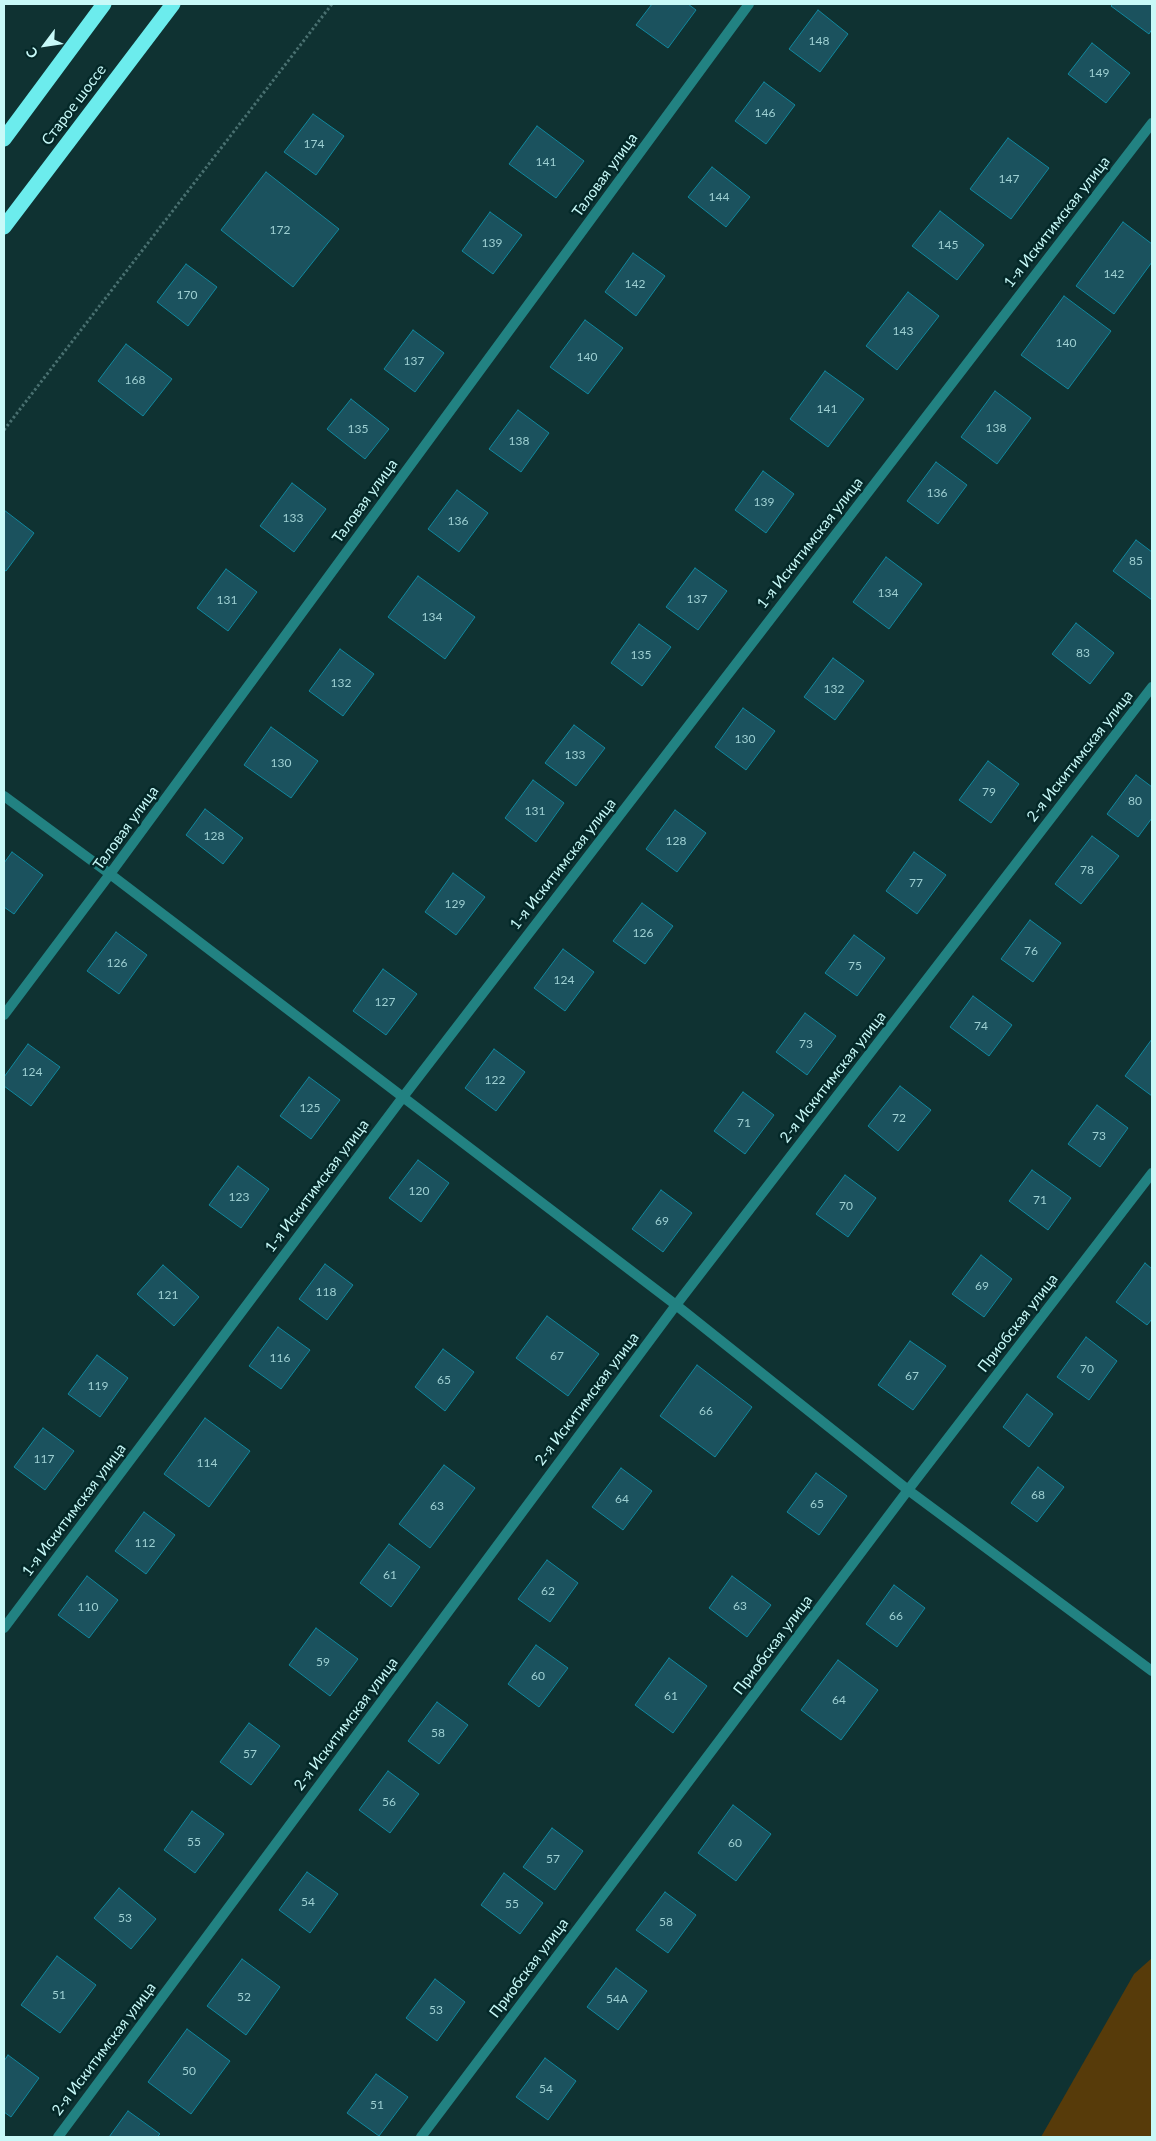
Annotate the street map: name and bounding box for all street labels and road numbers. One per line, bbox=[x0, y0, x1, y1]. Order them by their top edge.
street label: Старое шоссе bbox=[38, 61, 110, 149]
street label: Таловая улица bbox=[569, 130, 641, 220]
street label: 1-я Искитимская улица bbox=[1000, 153, 1114, 291]
street label: Таловая улица bbox=[329, 456, 401, 546]
street label: 1-я Искитимская улица bbox=[753, 474, 867, 612]
street label: 2-я Искитимская улица bbox=[1023, 687, 1137, 825]
street label: Таловая улица bbox=[90, 783, 162, 873]
street label: 1-я Искитимская улица bbox=[506, 795, 620, 933]
street label: 2-я Искитимская улица bbox=[776, 1008, 890, 1146]
street label: 1-я Искитимская улица bbox=[261, 1116, 373, 1256]
street label: Приобская улица bbox=[974, 1270, 1062, 1376]
street label: 2-я Искитимская улица bbox=[531, 1329, 643, 1469]
street label: 1-я Искитимская улица bbox=[18, 1440, 130, 1580]
street label: Приобская улица bbox=[730, 1592, 816, 1698]
street label: 2-я Искитимская улица bbox=[290, 1654, 402, 1794]
street label: Приобская улица bbox=[486, 1915, 572, 2021]
street label: 2-я Искитимская улица bbox=[48, 1979, 160, 2119]

